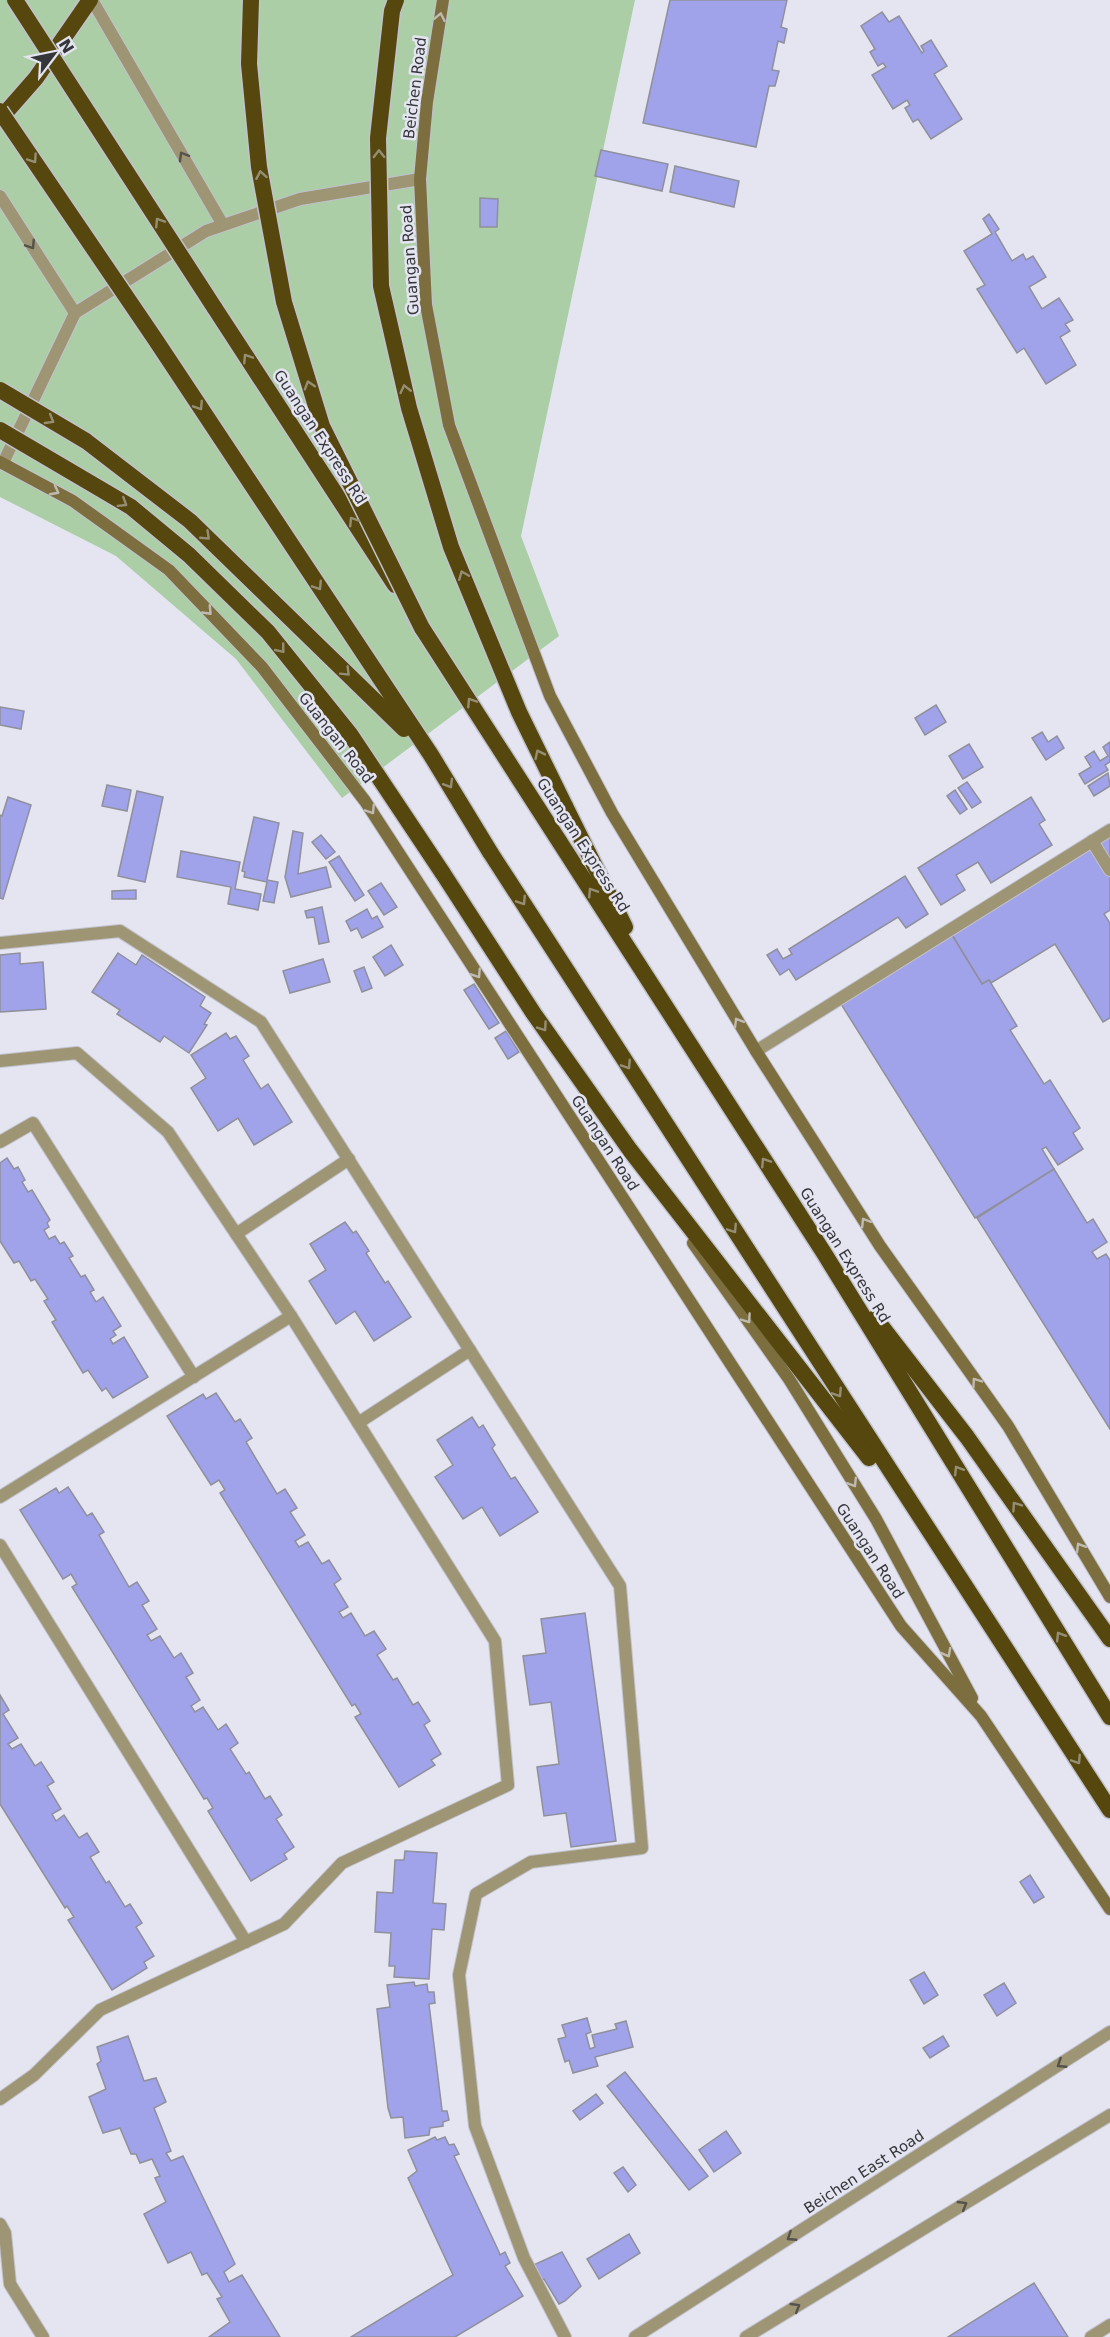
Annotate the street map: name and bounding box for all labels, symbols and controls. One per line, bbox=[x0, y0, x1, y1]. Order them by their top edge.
one-way arrow bbox=[433, 13, 446, 23]
north arrow bbox=[24, 24, 84, 84]
text: N bbox=[55, 36, 78, 57]
street label: Beichen Road bbox=[400, 36, 430, 140]
one-way arrow bbox=[372, 150, 385, 159]
one-way arrow bbox=[179, 152, 190, 162]
one-way arrow bbox=[26, 153, 37, 164]
one-way arrow bbox=[255, 171, 267, 180]
street label: Guangan Road bbox=[397, 204, 423, 316]
one-way arrow bbox=[155, 218, 166, 229]
one-way arrow bbox=[24, 239, 35, 250]
one-way arrow bbox=[243, 353, 254, 364]
street label: Guangan Express Rd bbox=[270, 367, 370, 507]
one-way arrow bbox=[304, 380, 316, 391]
one-way arrow bbox=[399, 384, 412, 394]
one-way arrow bbox=[192, 399, 203, 410]
one-way arrow bbox=[44, 412, 54, 424]
one-way arrow bbox=[49, 484, 59, 495]
one-way arrow bbox=[117, 495, 127, 507]
one-way arrow bbox=[349, 517, 360, 528]
one-way arrow bbox=[199, 529, 210, 540]
one-way arrow bbox=[458, 570, 470, 581]
one-way arrow bbox=[310, 580, 322, 590]
one-way arrow bbox=[200, 603, 211, 614]
one-way arrow bbox=[274, 642, 285, 653]
one-way arrow bbox=[339, 664, 350, 675]
street label: Guangan Road bbox=[295, 689, 377, 787]
one-way arrow bbox=[467, 698, 478, 709]
one-way arrow bbox=[535, 749, 547, 760]
street label: Guangan Express Rd bbox=[533, 775, 633, 915]
one-way arrow bbox=[441, 778, 453, 788]
one-way arrow bbox=[364, 803, 375, 814]
one-way arrow bbox=[588, 888, 599, 899]
one-way arrow bbox=[514, 895, 526, 905]
one-way arrow bbox=[470, 967, 481, 978]
one-way arrow bbox=[734, 1018, 746, 1028]
one-way arrow bbox=[536, 1020, 547, 1031]
one-way arrow bbox=[620, 1058, 631, 1069]
street label: Guangan Road bbox=[567, 1092, 643, 1194]
one-way arrow bbox=[761, 1158, 773, 1168]
street label: Guangan Express Rd bbox=[796, 1184, 894, 1326]
one-way arrow bbox=[860, 1218, 872, 1228]
one-way arrow bbox=[725, 1222, 736, 1233]
one-way arrow bbox=[740, 1313, 751, 1324]
one-way arrow bbox=[973, 1377, 984, 1388]
one-way arrow bbox=[831, 1386, 842, 1397]
one-way arrow bbox=[953, 1466, 965, 1476]
one-way arrow bbox=[846, 1476, 857, 1487]
street label: Guangan Road bbox=[832, 1500, 908, 1602]
one-way arrow bbox=[1012, 1501, 1023, 1512]
one-way arrow bbox=[1076, 1543, 1087, 1553]
one-way arrow bbox=[1055, 1632, 1067, 1642]
one-way arrow bbox=[940, 1647, 952, 1658]
one-way arrow bbox=[1070, 1753, 1081, 1764]
one-way arrow bbox=[1057, 2057, 1068, 2068]
street label: Beichen East Road bbox=[801, 2126, 927, 2218]
one-way arrow bbox=[957, 2201, 967, 2213]
one-way arrow bbox=[786, 2230, 797, 2241]
one-way arrow bbox=[790, 2302, 800, 2314]

